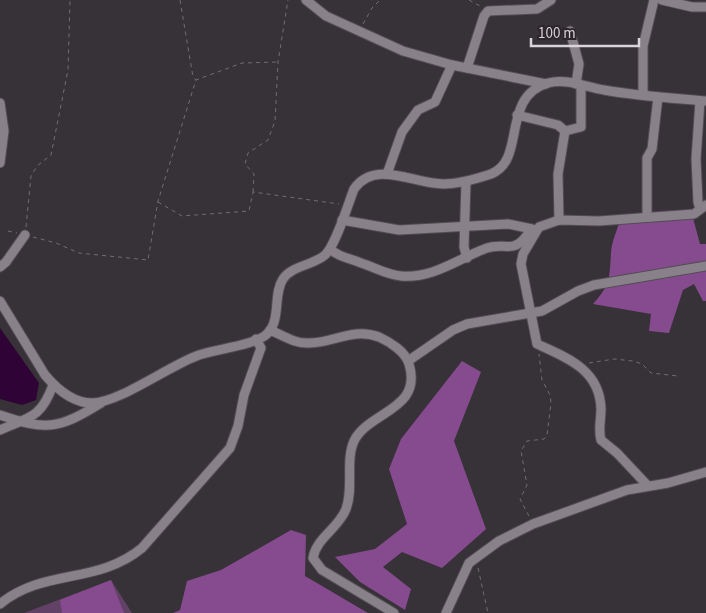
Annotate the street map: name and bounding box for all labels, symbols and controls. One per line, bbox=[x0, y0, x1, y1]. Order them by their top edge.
scale bar bbox=[531, 15, 638, 47]
text: 100 m bbox=[538, 23, 576, 44]

